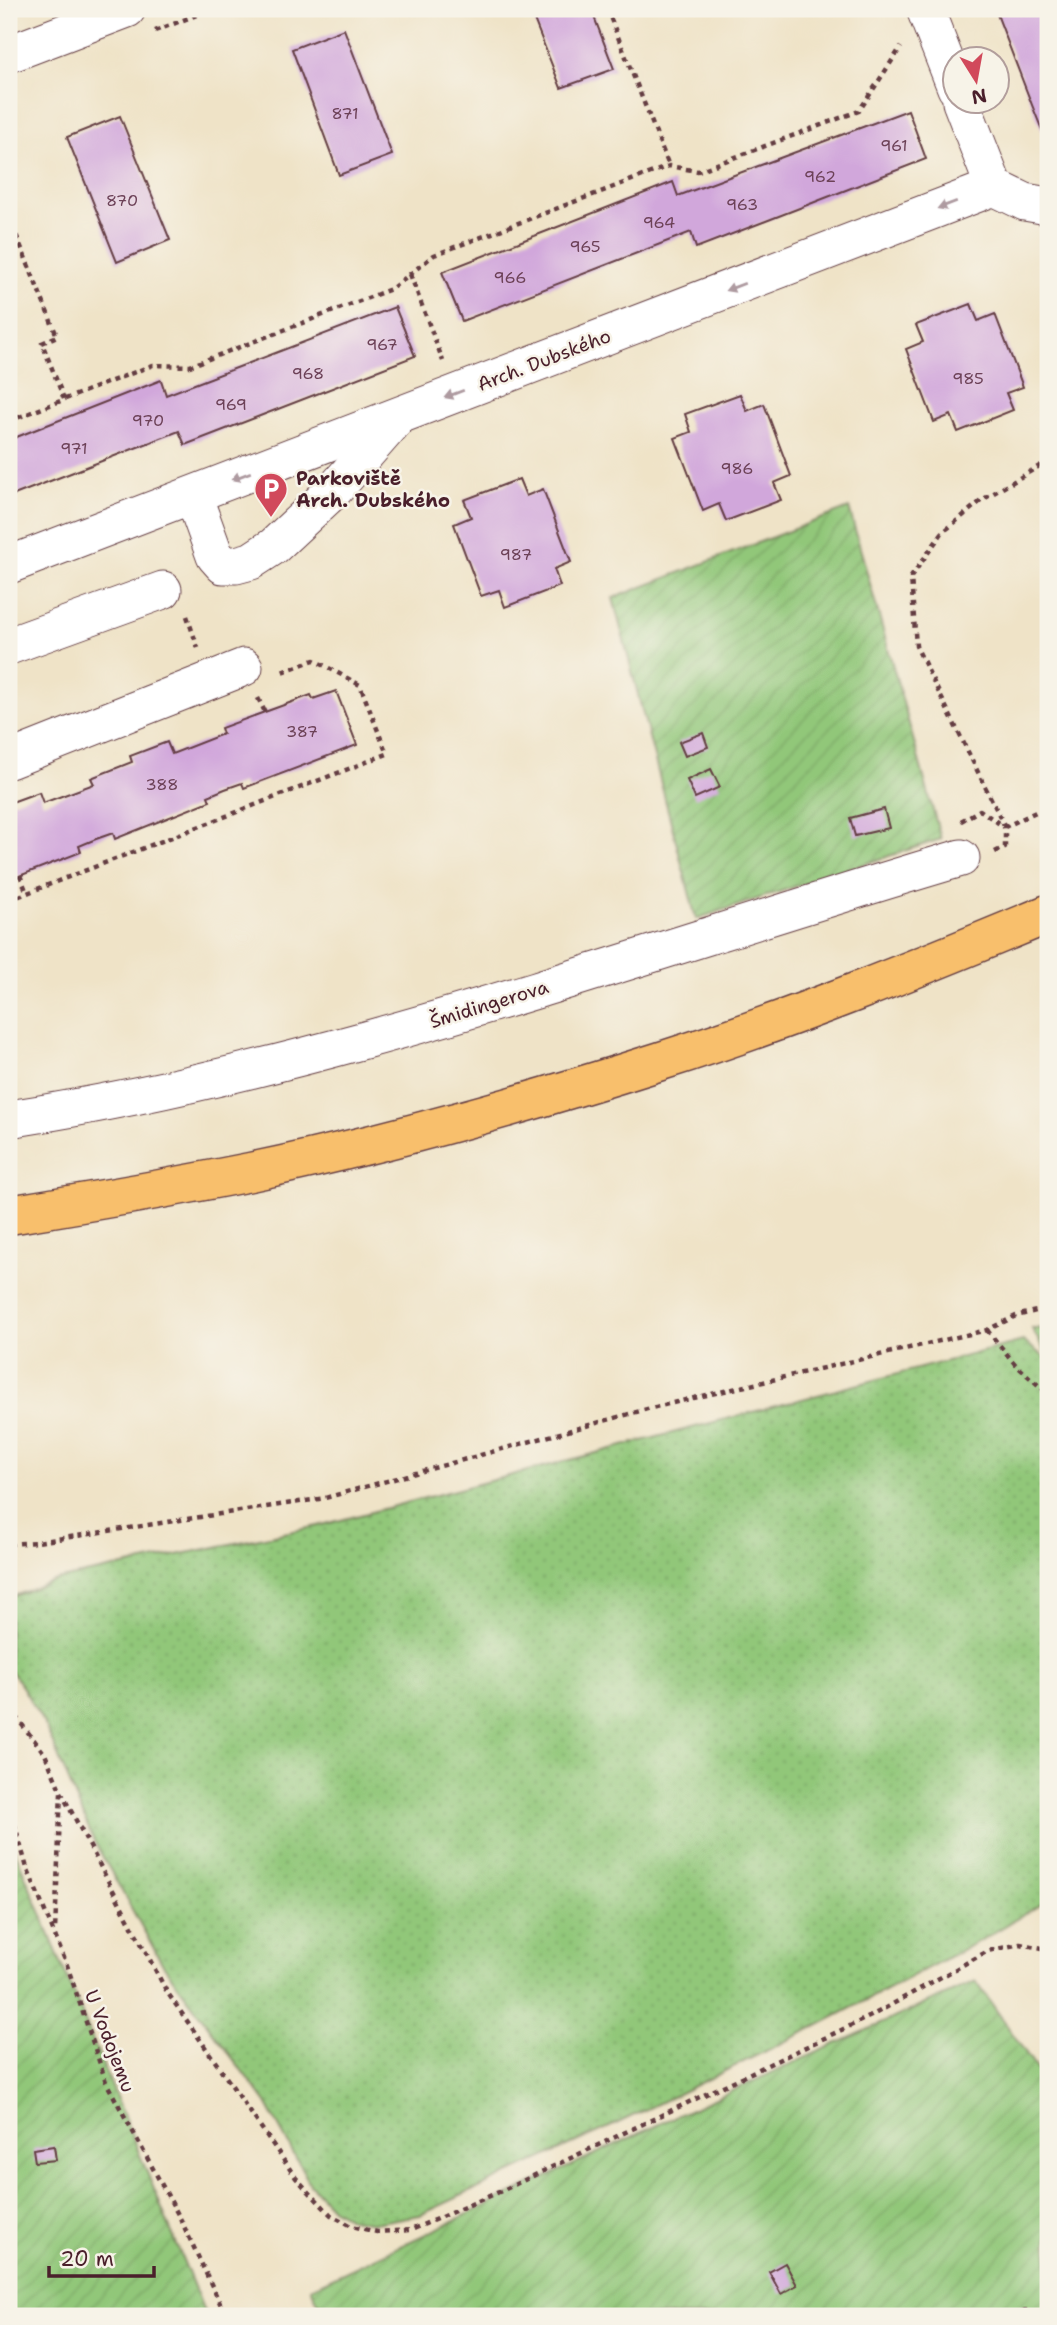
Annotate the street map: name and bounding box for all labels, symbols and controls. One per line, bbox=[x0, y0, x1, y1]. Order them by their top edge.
north arrow bbox=[942, 46, 1012, 116]
text: N bbox=[969, 82, 989, 110]
house number: 871 bbox=[331, 103, 359, 124]
house number: 961 bbox=[880, 135, 908, 156]
house number: 962 bbox=[804, 166, 836, 187]
house number: 870 bbox=[106, 190, 138, 211]
house number: 963 bbox=[726, 194, 758, 215]
one-way arrow bbox=[937, 200, 958, 211]
house number: 964 bbox=[643, 212, 675, 233]
house number: 965 bbox=[569, 236, 601, 257]
house number: 966 bbox=[494, 267, 526, 288]
one-way arrow bbox=[724, 281, 745, 292]
street label: Arch. Dubského bbox=[474, 323, 614, 397]
house number: 967 bbox=[366, 334, 398, 355]
house number: 968 bbox=[292, 363, 324, 384]
house number: 985 bbox=[952, 368, 984, 389]
one-way arrow bbox=[443, 389, 464, 400]
house number: 969 bbox=[215, 394, 247, 415]
house number: 970 bbox=[132, 410, 164, 431]
house number: 971 bbox=[60, 438, 88, 459]
house number: 986 bbox=[721, 458, 753, 479]
place label: Parkoviště Arch. Dubského bbox=[296, 466, 450, 513]
parking icon: Parkoviště Arch. Dubského bbox=[252, 470, 290, 519]
one-way arrow bbox=[231, 471, 252, 482]
house number: 987 bbox=[500, 544, 532, 565]
house number: 387 bbox=[286, 721, 318, 742]
house number: 388 bbox=[146, 774, 178, 795]
street label: Šmidingerova bbox=[426, 973, 552, 1034]
street label: U Vodojemu bbox=[79, 1986, 141, 2096]
scale bar bbox=[49, 2234, 154, 2278]
text: 20 m bbox=[60, 2245, 114, 2273]

